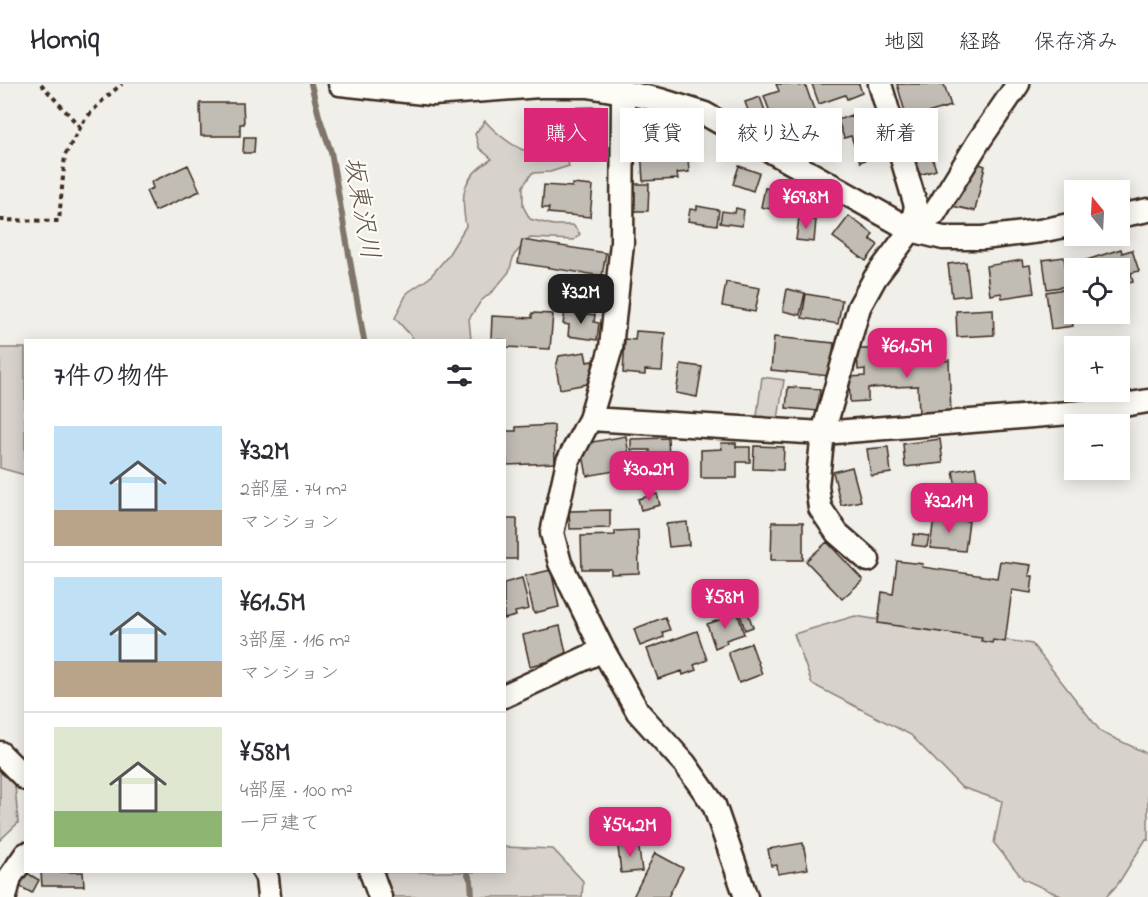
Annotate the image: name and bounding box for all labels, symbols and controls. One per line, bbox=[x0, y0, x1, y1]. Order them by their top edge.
text: Homiq bbox=[30, 21, 99, 62]
text: 地図 bbox=[884, 28, 926, 58]
text: 経路 bbox=[959, 28, 1001, 58]
text: 保存済み bbox=[1034, 28, 1118, 58]
chip: 購入 bbox=[524, 108, 608, 162]
chip: 賃貸 bbox=[620, 108, 704, 162]
chip: 絞り込み bbox=[716, 108, 842, 162]
chip: 新着 bbox=[854, 108, 938, 162]
water label: 坂東沢川 bbox=[332, 153, 388, 263]
pin: ¥69.8M bbox=[757, 179, 855, 230]
north arrow bbox=[1064, 180, 1130, 246]
map controls bbox=[1064, 180, 1130, 480]
text: ¥69.8M bbox=[783, 184, 829, 213]
button: locate bbox=[1064, 258, 1130, 324]
pin: ¥32M bbox=[545, 274, 617, 325]
text: ¥32M bbox=[562, 279, 600, 308]
pin: ¥61.5M bbox=[858, 328, 956, 379]
text: ¥61.5M bbox=[882, 333, 932, 362]
button: + bbox=[1064, 336, 1130, 402]
text: 7件の物件 bbox=[54, 359, 169, 397]
icon: filters bbox=[443, 359, 476, 392]
button: − bbox=[1064, 414, 1130, 480]
text: ¥32M bbox=[240, 434, 290, 472]
icon: home bbox=[102, 450, 174, 522]
pin: ¥30.2M bbox=[600, 451, 698, 502]
text: ¥30.2M bbox=[624, 456, 674, 485]
text: 2部屋 · 74 m² bbox=[240, 476, 347, 505]
pin: ¥32.1M bbox=[900, 483, 998, 534]
text: ¥32.1M bbox=[925, 488, 973, 517]
text: マンション bbox=[240, 509, 339, 538]
pin: ¥58M bbox=[689, 579, 761, 630]
text: ¥58M bbox=[706, 584, 744, 613]
text: ¥61.5M bbox=[240, 585, 306, 623]
icon: home bbox=[102, 601, 174, 673]
text: 3部屋 · 116 m² bbox=[240, 627, 351, 656]
text: マンション bbox=[240, 660, 339, 689]
text: ¥58M bbox=[240, 735, 291, 773]
icon: home bbox=[102, 751, 174, 823]
text: 4部屋 · 100 m² bbox=[240, 777, 353, 806]
pin: ¥54.2M bbox=[581, 807, 679, 858]
text: 一戸建て bbox=[240, 810, 320, 839]
text: ¥54.2M bbox=[603, 812, 657, 841]

